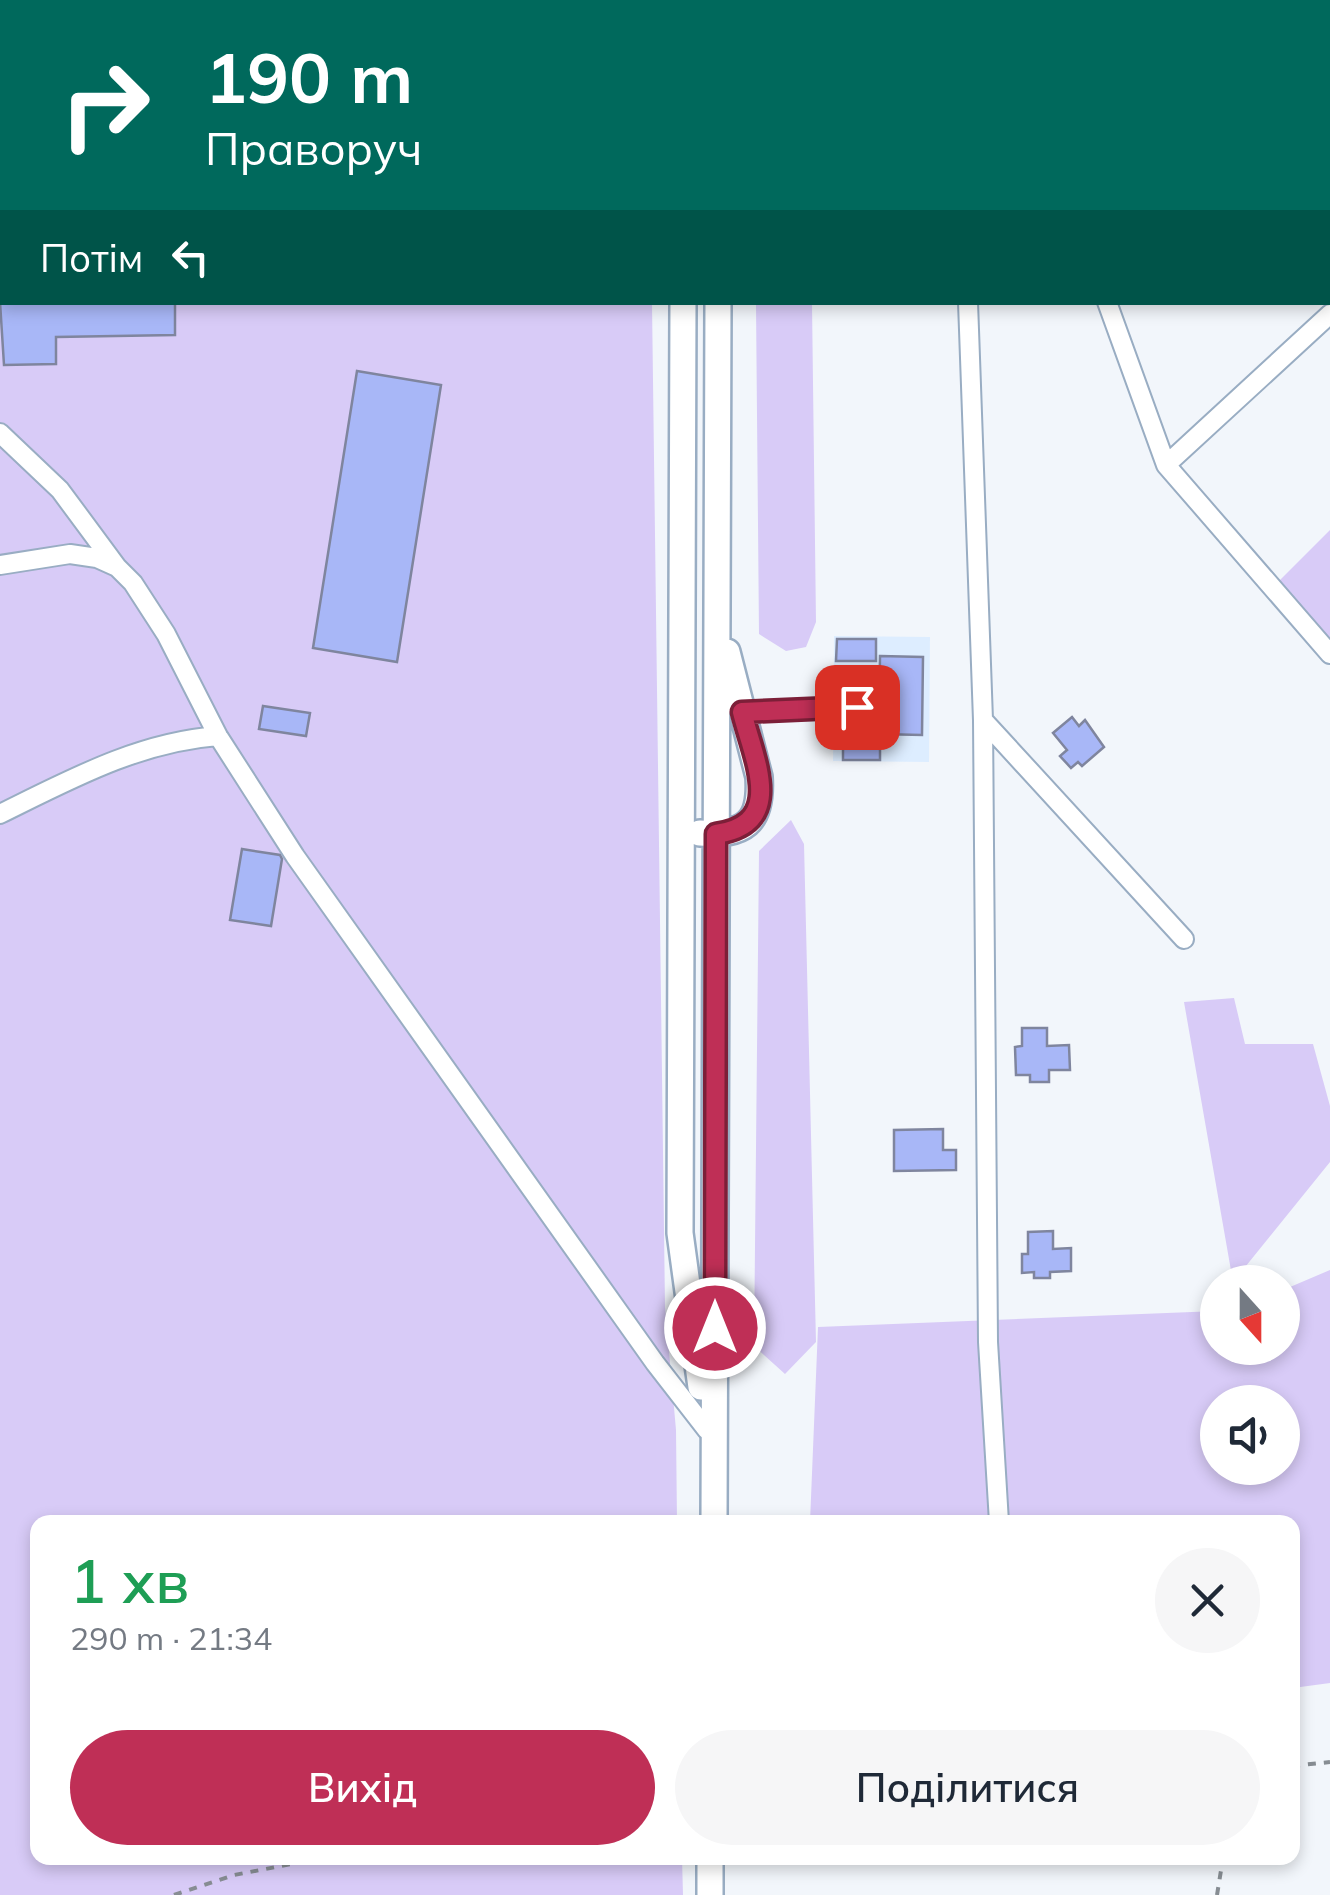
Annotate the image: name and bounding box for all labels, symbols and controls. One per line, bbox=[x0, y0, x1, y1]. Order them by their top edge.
text: 190 m bbox=[205, 33, 413, 121]
icon: right bbox=[40, 40, 170, 170]
text: Праворуч bbox=[205, 120, 422, 176]
icon: left bbox=[163, 230, 218, 285]
text: Потім bbox=[40, 234, 143, 282]
pin bbox=[815, 665, 900, 750]
icon: arrive bbox=[830, 680, 885, 735]
north arrow bbox=[1200, 1265, 1300, 1365]
map controls bbox=[1200, 1265, 1300, 1485]
position arrow bbox=[663, 1276, 767, 1380]
button: sound bbox=[1200, 1385, 1300, 1485]
text: 1 хв bbox=[70, 1543, 189, 1618]
button: close bbox=[1155, 1548, 1260, 1653]
text: 290 m · 21:34 bbox=[70, 1618, 272, 1658]
button: Вихід bbox=[70, 1730, 655, 1845]
button: Поділитися bbox=[675, 1730, 1260, 1845]

